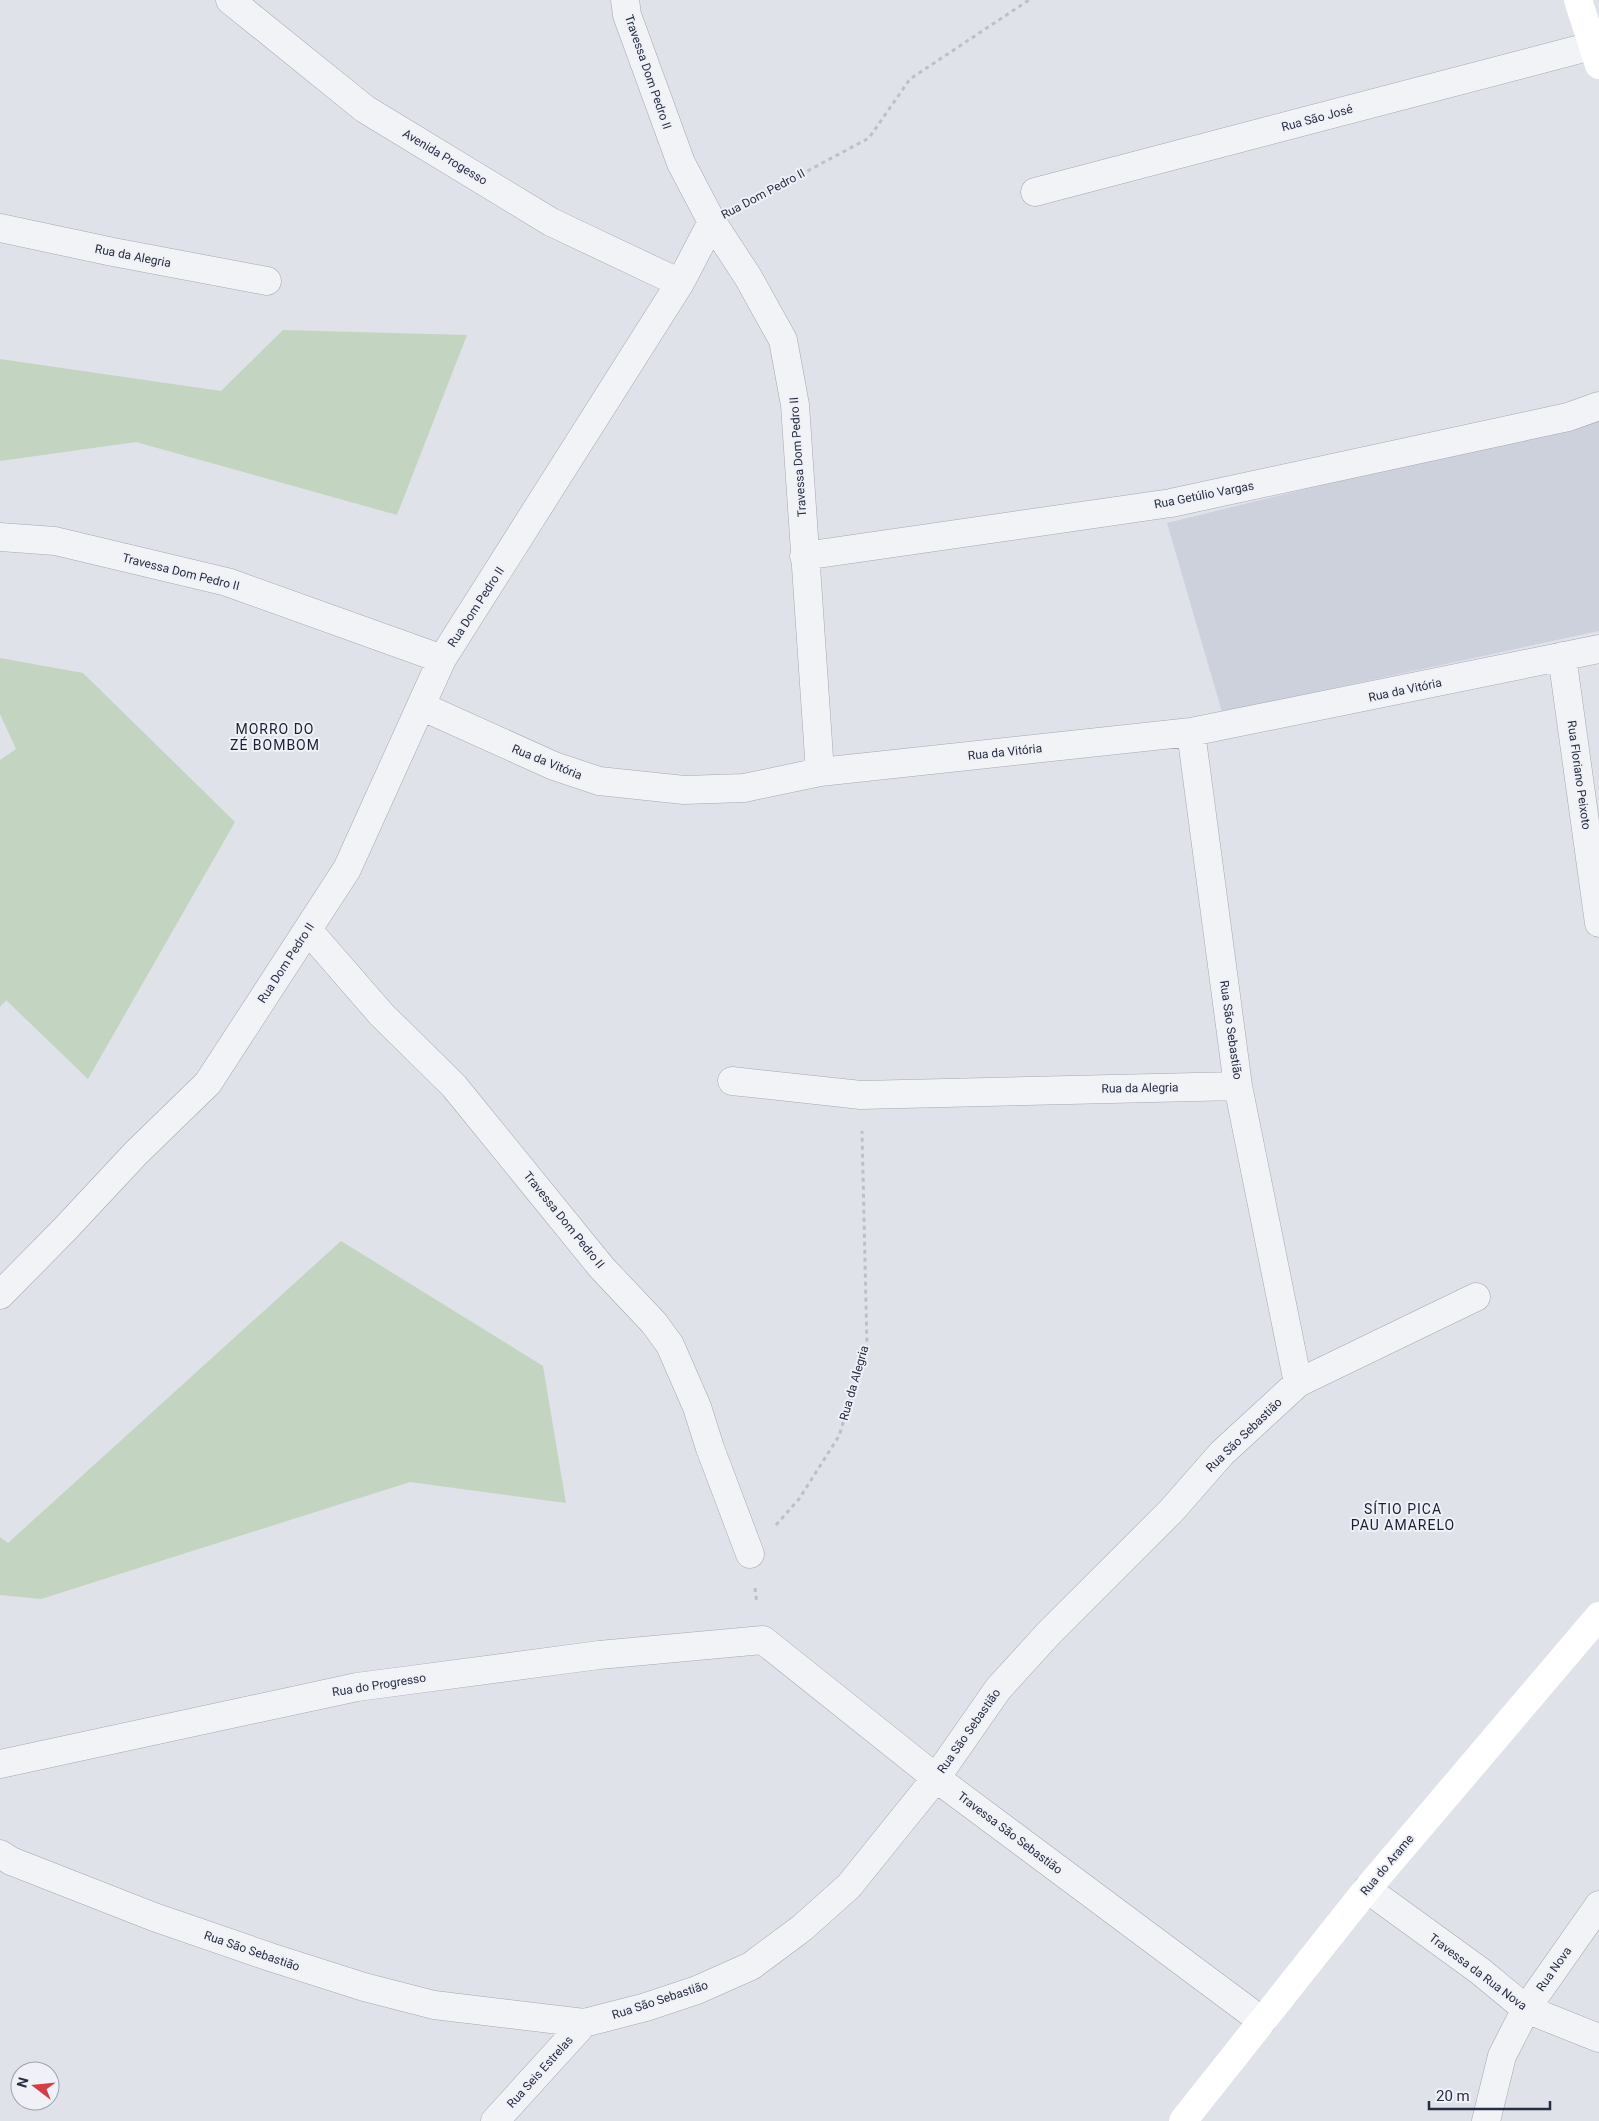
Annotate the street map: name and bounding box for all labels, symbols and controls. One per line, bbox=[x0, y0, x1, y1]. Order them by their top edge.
street label: Travessa Dom Pedro II bbox=[622, 13, 674, 131]
street label: Rua São José bbox=[1280, 102, 1354, 134]
street label: Avenida Progesso bbox=[400, 126, 490, 188]
street label: Rua Dom Pedro II bbox=[719, 166, 807, 222]
street label: Rua da Alegria bbox=[94, 242, 172, 270]
street label: Travessa Dom Pedro II bbox=[787, 397, 809, 517]
street label: Rua Getúlio Vargas bbox=[1153, 478, 1255, 512]
street label: Travessa Dom Pedro II bbox=[121, 551, 241, 593]
street label: Rua Dom Pedro II bbox=[445, 564, 507, 650]
street label: Rua da Vitória bbox=[1367, 675, 1443, 705]
street label: Rua Floriano Peixoto bbox=[1564, 720, 1594, 831]
district label: MORRO DO ZÉ BOMBOM bbox=[230, 721, 320, 753]
street label: Rua da Vitória bbox=[967, 741, 1043, 763]
street label: Rua da Vitória bbox=[510, 742, 584, 782]
street label: Rua Dom Pedro II bbox=[255, 920, 317, 1006]
street label: Rua São Sebastião bbox=[1217, 979, 1245, 1081]
street label: Rua da Alegria bbox=[1101, 1080, 1179, 1096]
street label: Travessa Dom Pedro II bbox=[521, 1169, 607, 1271]
street label: Rua da Alegria bbox=[837, 1344, 871, 1422]
street label: Rua São Sebastião bbox=[1203, 1395, 1285, 1475]
district label: SÍTIO PICA PAU AMARELO bbox=[1351, 1500, 1455, 1533]
street label: Rua do Progresso bbox=[331, 1671, 427, 1699]
street label: Rua São Sebastião bbox=[935, 1686, 1004, 1776]
street label: Travessa São Sebastião bbox=[955, 1789, 1065, 1877]
street label: Rua do Arame bbox=[1357, 1832, 1417, 1898]
street label: Rua São Sebastião bbox=[202, 1928, 302, 1974]
street label: Travessa da Rua Nova bbox=[1427, 1931, 1529, 2013]
street label: Rua Nova bbox=[1534, 1944, 1574, 1994]
street label: Rua São Sebastião bbox=[610, 1978, 710, 2022]
street label: Rua Seis Estrelas bbox=[504, 2033, 576, 2111]
north arrow bbox=[10, 2061, 60, 2111]
text: N bbox=[13, 2075, 32, 2089]
scale bar bbox=[1429, 2078, 1550, 2110]
text: 20 m bbox=[1436, 2087, 1470, 2105]

